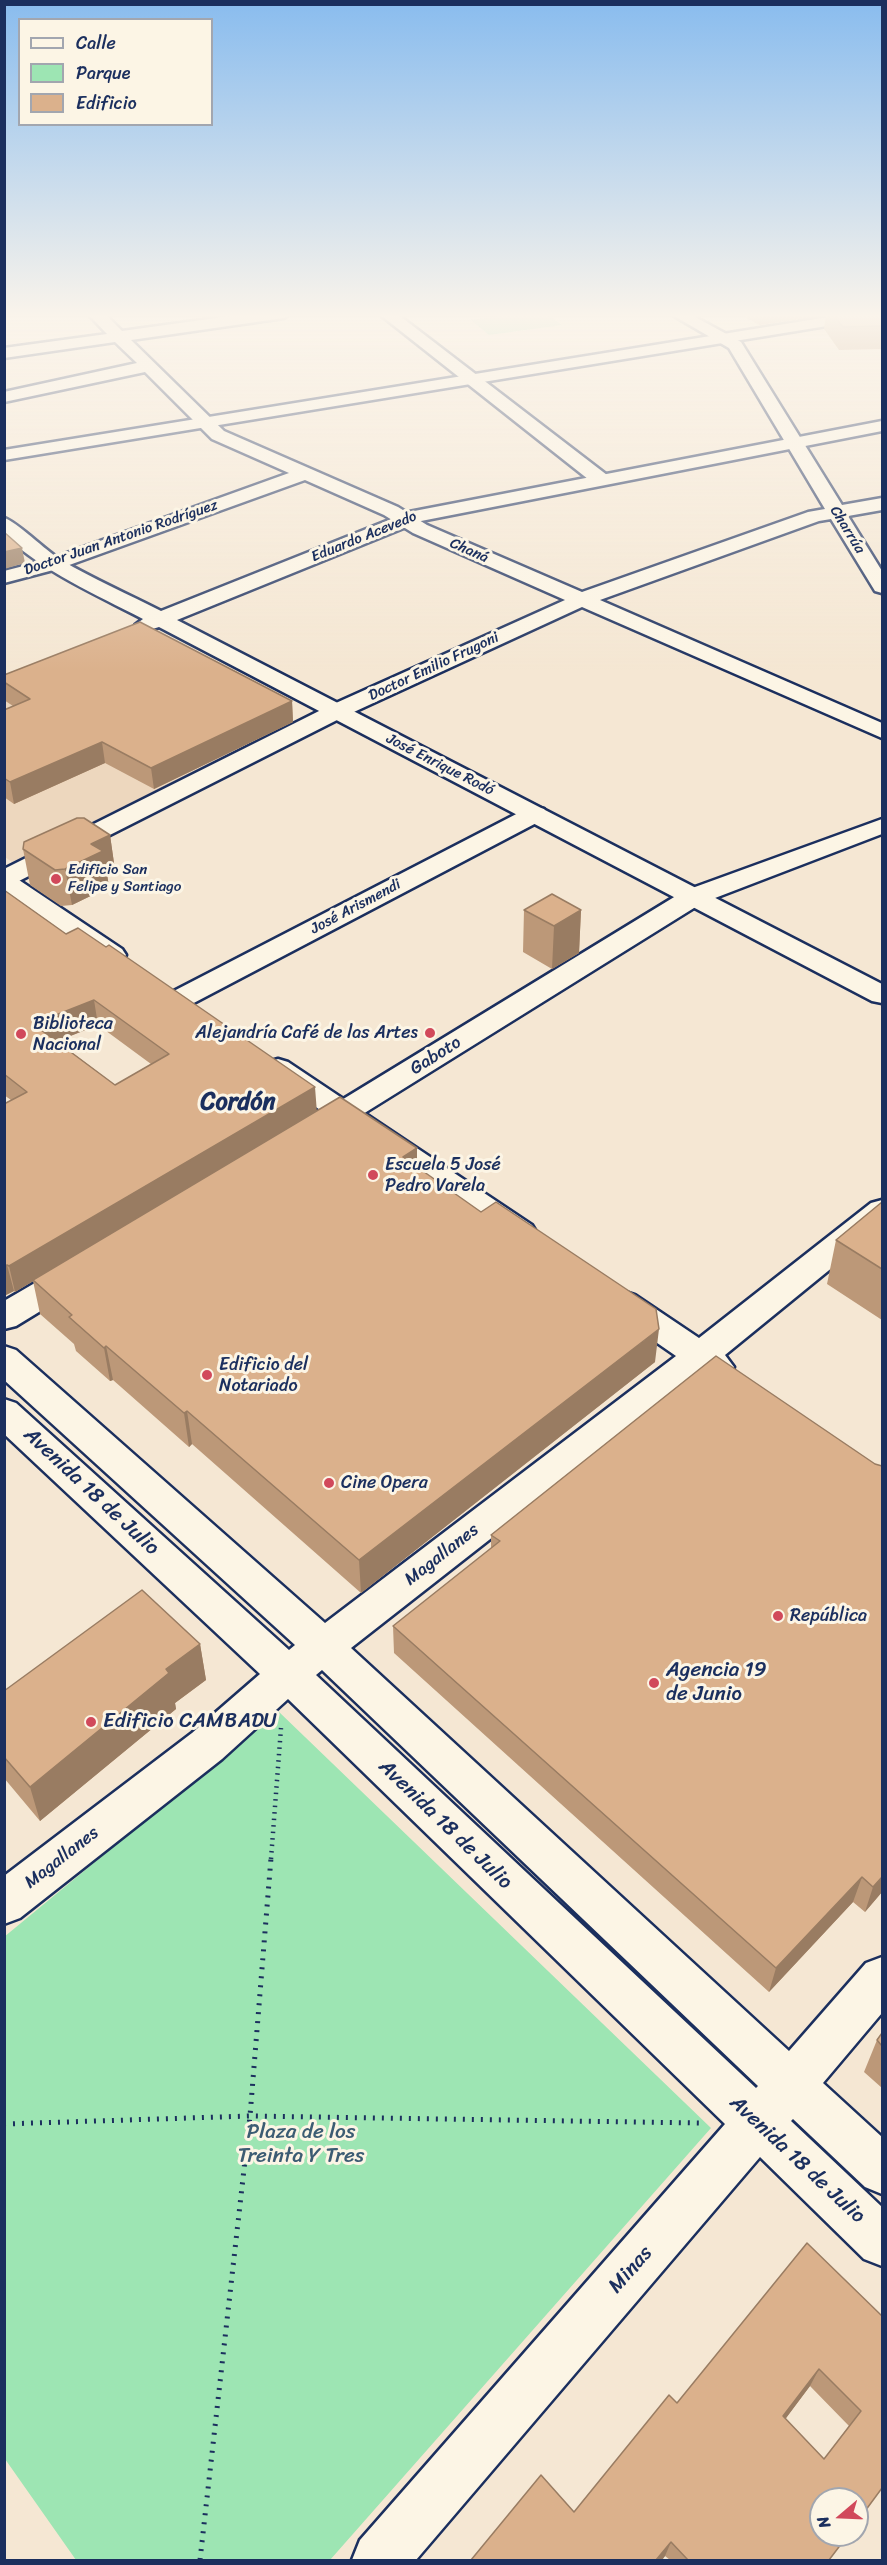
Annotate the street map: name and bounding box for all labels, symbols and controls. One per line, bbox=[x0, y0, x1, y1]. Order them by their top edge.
legend bbox=[18, 18, 213, 126]
text: Calle bbox=[76, 27, 116, 59]
text: Parque bbox=[76, 57, 130, 89]
text: Edificio bbox=[76, 87, 137, 119]
street label: Doctor Juan Antonio Rodríguez bbox=[22, 496, 220, 580]
street label: Charrúa bbox=[825, 503, 869, 557]
street label: Eduardo Acevedo bbox=[309, 508, 419, 566]
street label: Chaná bbox=[447, 535, 491, 567]
street label: Doctor Emilio Frugoni bbox=[366, 629, 502, 705]
street label: José Enrique Rodó bbox=[383, 730, 497, 800]
place label: Edificio San Felipe y Santiago bbox=[68, 861, 181, 896]
marker: Edificio San Felipe y Santiago bbox=[49, 872, 63, 886]
street label: José Arismendi bbox=[308, 876, 404, 938]
place label: Biblioteca Nacional bbox=[33, 1013, 113, 1056]
place label: Alejandría Café de las Artes bbox=[195, 1022, 418, 1044]
marker: Alejandría Café de las Artes bbox=[423, 1026, 437, 1040]
marker: Biblioteca Nacional bbox=[14, 1027, 28, 1041]
street label: Gaboto bbox=[407, 1032, 465, 1080]
district label: Cordón bbox=[201, 1089, 275, 1117]
place label: Escuela 5 José Pedro Varela bbox=[385, 1154, 501, 1196]
marker: Escuela 5 José Pedro Varela bbox=[366, 1168, 380, 1182]
place label: Edificio del Notariado bbox=[219, 1354, 308, 1396]
marker: Edificio del Notariado bbox=[200, 1368, 214, 1382]
street label: Avenida 18 de Julio bbox=[18, 1423, 164, 1561]
place label: Cine Opera bbox=[341, 1472, 428, 1494]
marker: Cine Opera bbox=[322, 1476, 336, 1490]
street label: Magallanes bbox=[401, 1519, 483, 1591]
place label: República bbox=[790, 1605, 867, 1627]
marker: República bbox=[771, 1609, 785, 1623]
place label: Agencia 19 de Junio bbox=[666, 1658, 767, 1708]
marker: Agencia 19 de Junio bbox=[647, 1676, 661, 1690]
place label: Edificio CAMBADU bbox=[103, 1709, 277, 1735]
marker: Edificio CAMBADU bbox=[84, 1715, 98, 1729]
street label: Avenida 18 de Julio bbox=[373, 1755, 517, 1895]
street label: Magallanes bbox=[21, 1822, 103, 1894]
street label: Avenida 18 de Julio bbox=[724, 2091, 870, 2229]
park label: Plaza de los Treinta Y Tres bbox=[238, 2120, 364, 2170]
street label: Minas bbox=[604, 2241, 658, 2299]
north arrow bbox=[809, 2487, 869, 2547]
text: N bbox=[808, 2512, 839, 2532]

